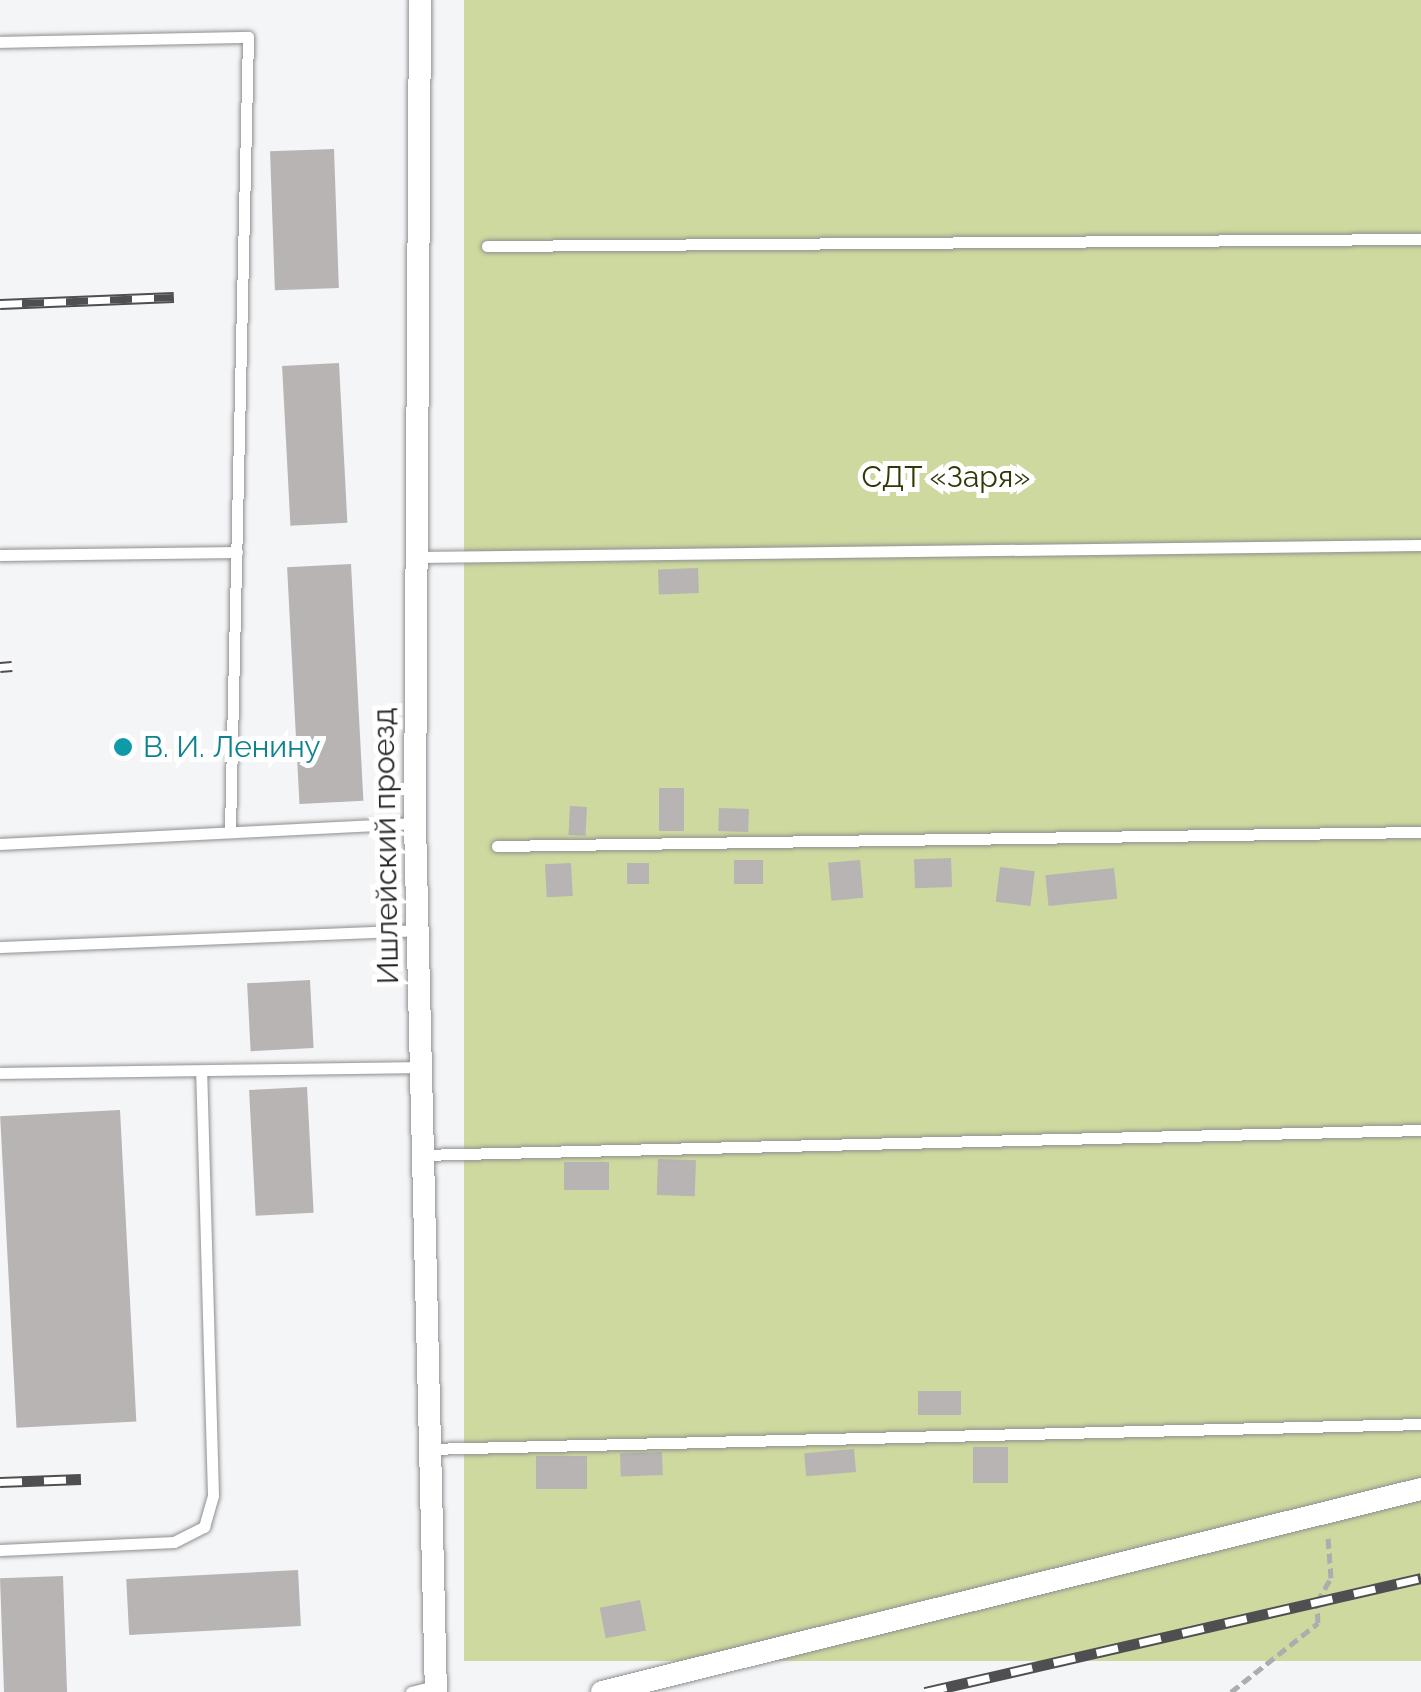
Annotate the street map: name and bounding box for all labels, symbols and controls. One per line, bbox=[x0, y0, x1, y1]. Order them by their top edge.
park label: СДТ «Заря» bbox=[861, 459, 1031, 495]
street label: Ишлейский проезд bbox=[366, 707, 406, 985]
place label: В. И. Ленину bbox=[143, 729, 321, 765]
marker: В. И. Ленину bbox=[112, 736, 134, 758]

